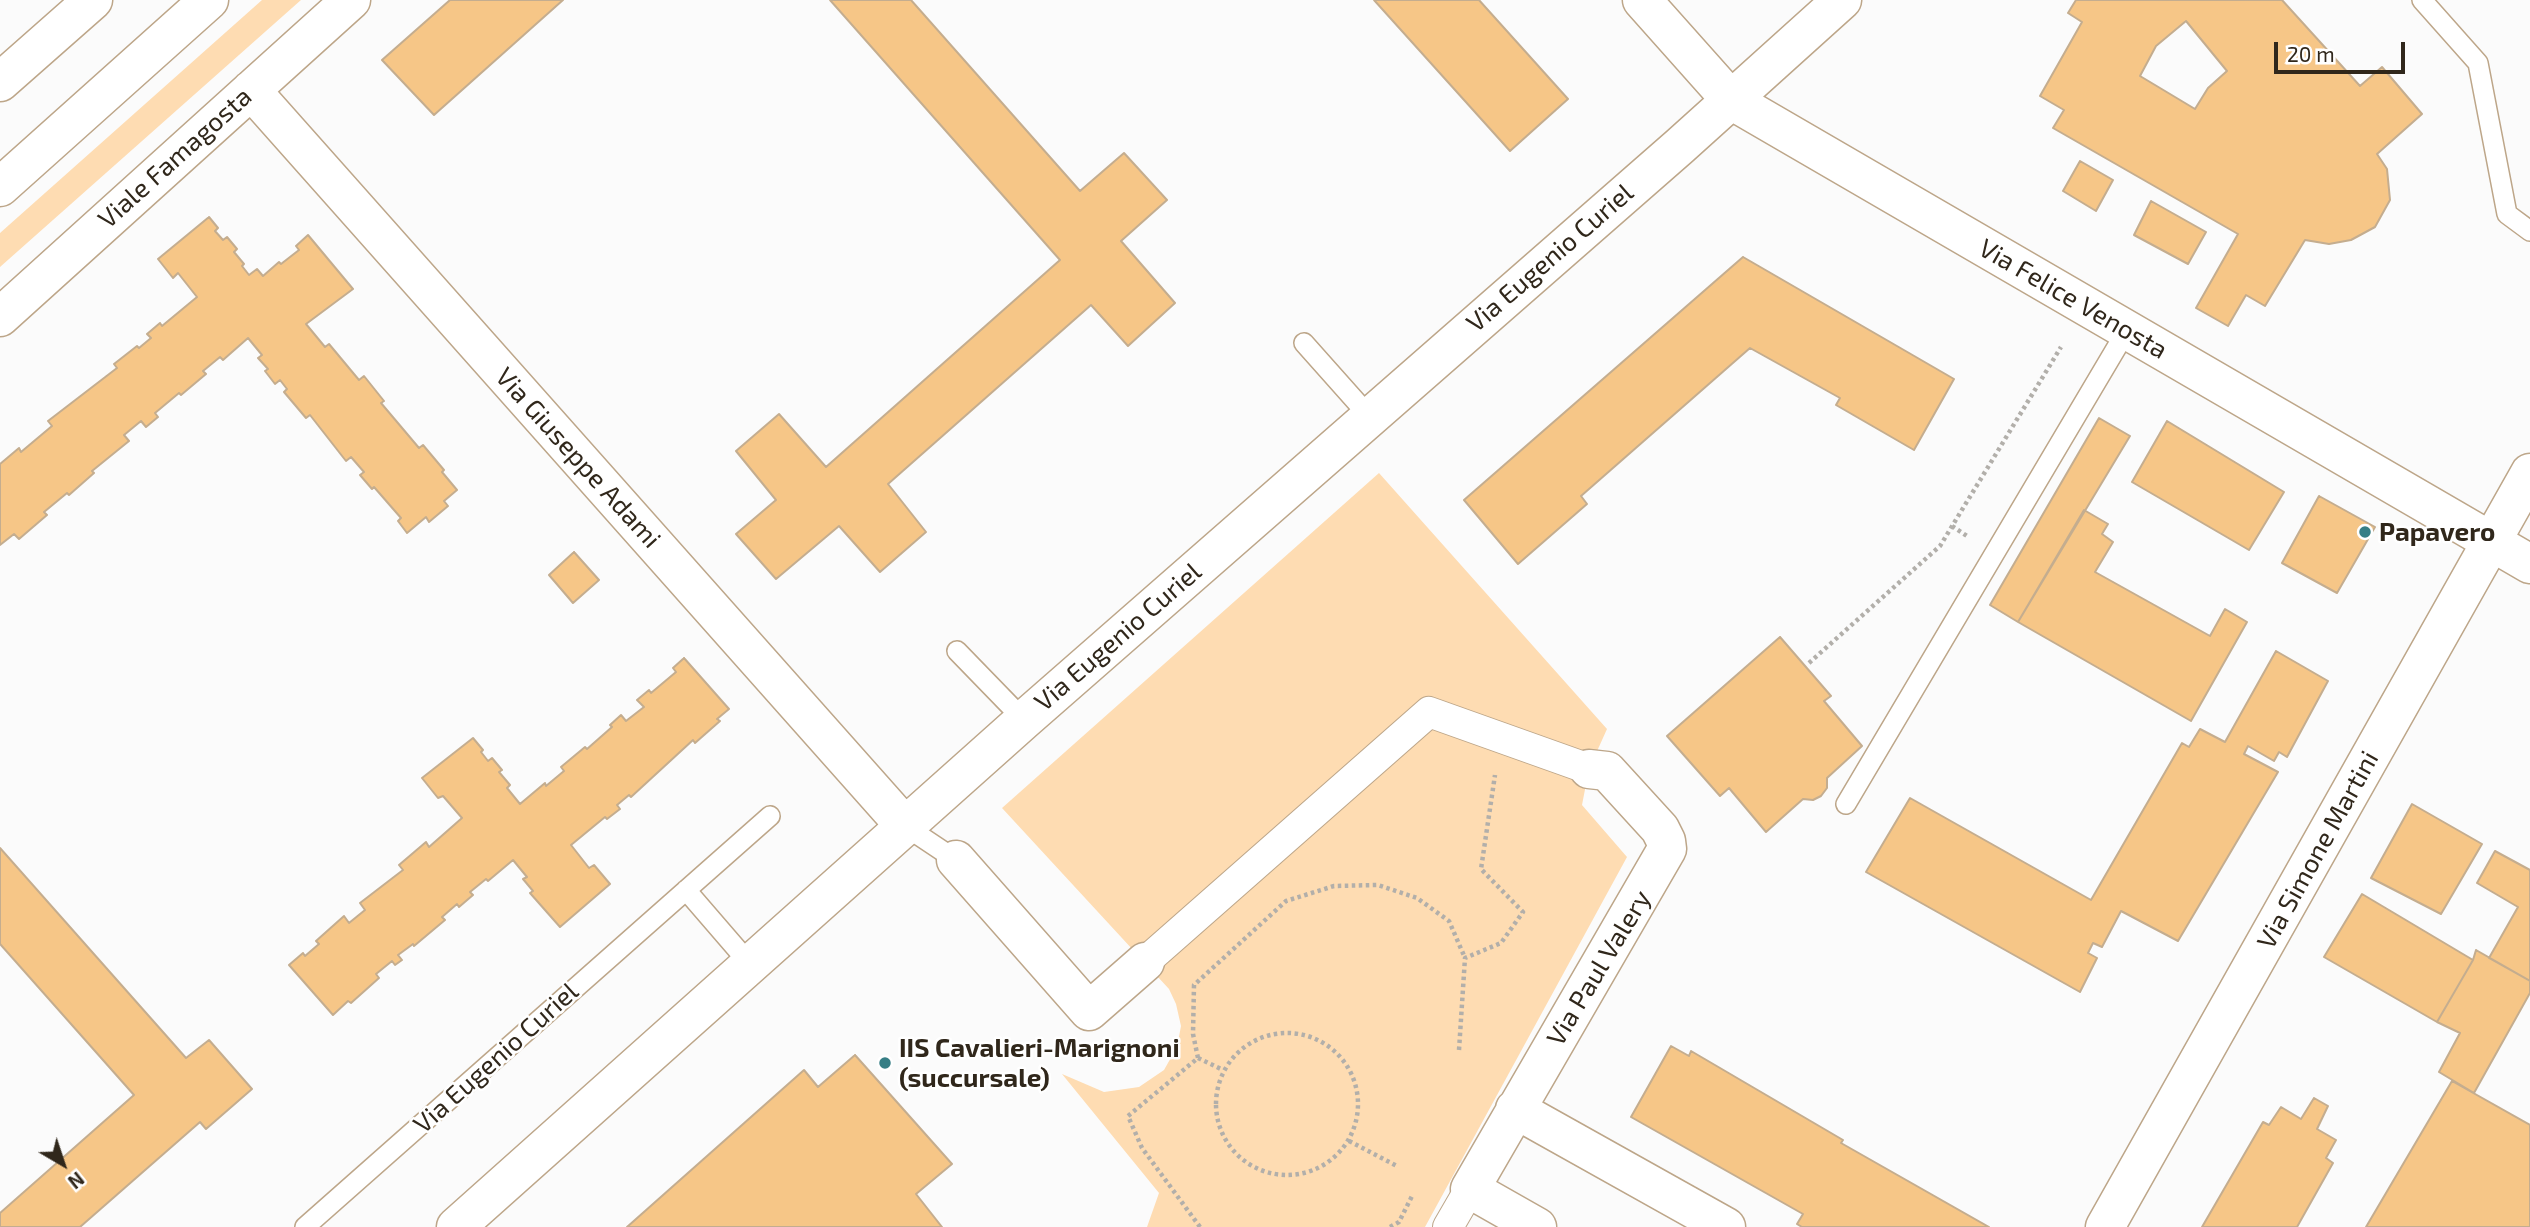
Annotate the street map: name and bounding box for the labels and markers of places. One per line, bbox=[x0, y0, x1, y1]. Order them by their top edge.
place label: Papavero bbox=[2379, 516, 2495, 548]
marker: Papavero bbox=[2357, 524, 2373, 540]
place label: IIS Cavalieri-Marignoni (succursale) bbox=[899, 1032, 1180, 1094]
marker: IIS Cavalieri-Marignoni (succursale) bbox=[877, 1055, 893, 1071]

